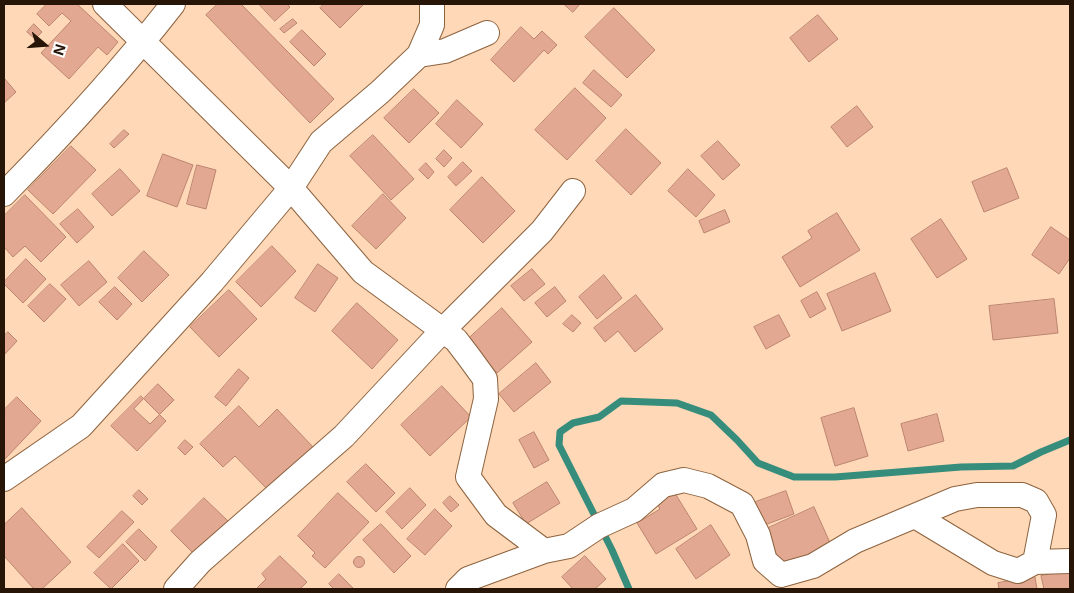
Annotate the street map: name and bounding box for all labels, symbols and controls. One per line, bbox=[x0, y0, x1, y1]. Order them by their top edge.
north arrow bbox=[20, 20, 70, 70]
text: N bbox=[50, 42, 69, 57]

